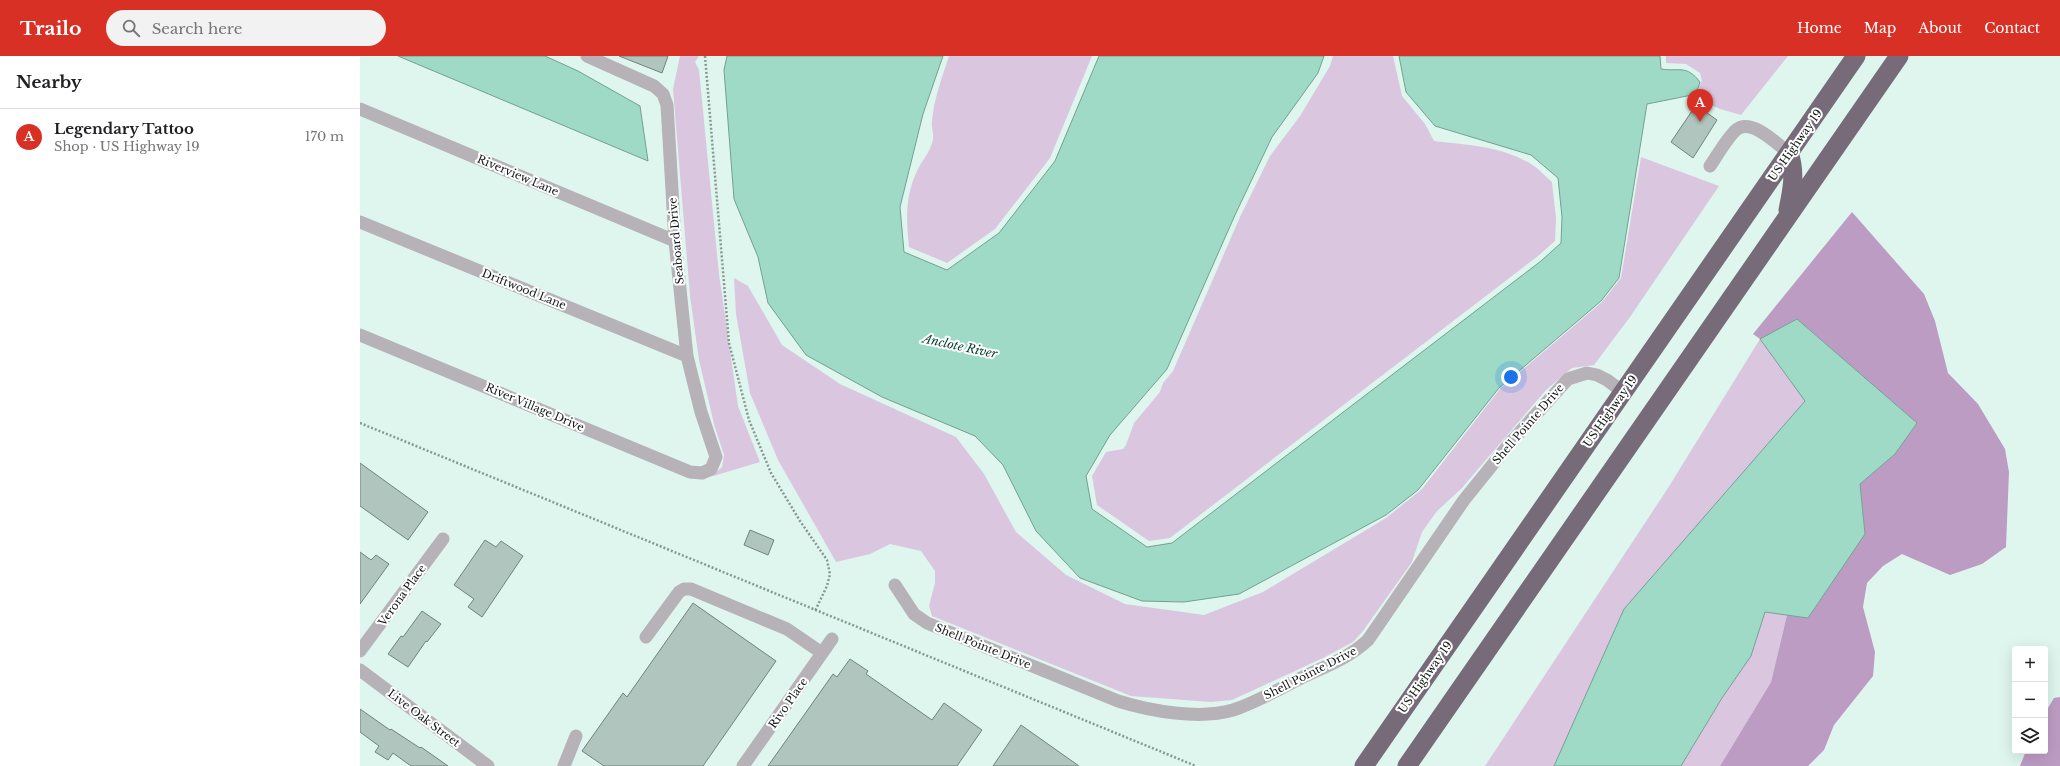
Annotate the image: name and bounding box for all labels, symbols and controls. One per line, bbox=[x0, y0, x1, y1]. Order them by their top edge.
search box bbox=[106, 10, 386, 46]
text: Trailo bbox=[20, 17, 82, 40]
icon: search bbox=[120, 17, 142, 39]
text: Search here bbox=[152, 19, 242, 38]
text: Home bbox=[1797, 19, 1842, 37]
text: Map bbox=[1864, 19, 1896, 37]
text: About bbox=[1918, 19, 1962, 37]
text: Contact bbox=[1984, 19, 2040, 37]
text: Nearby bbox=[16, 72, 82, 93]
pin: A bbox=[1687, 89, 1713, 122]
street label: US Highway 19 bbox=[1765, 106, 1825, 184]
text: Legendary Tattoo bbox=[54, 119, 194, 138]
text: A bbox=[24, 128, 34, 145]
text: 170 m bbox=[305, 128, 344, 145]
text: Shop · US Highway 19 bbox=[54, 138, 200, 155]
street label: Riverview Lane bbox=[475, 152, 561, 198]
street label: Seaboard Drive bbox=[665, 197, 687, 285]
street label: Driftwood Lane bbox=[480, 266, 568, 312]
water label: Anclote River bbox=[919, 330, 999, 361]
your location bbox=[1501, 367, 1521, 387]
street label: US Highway 19 bbox=[1580, 372, 1640, 450]
street label: River Village Drive bbox=[484, 380, 586, 434]
street label: Shell Pointe Drive bbox=[1489, 381, 1567, 467]
street label: Verona Place bbox=[374, 562, 429, 629]
street label: Shell Pointe Drive bbox=[933, 620, 1033, 672]
street label: US Highway 19 bbox=[1395, 638, 1455, 716]
street label: Shell Pointe Drive bbox=[1261, 644, 1359, 702]
map controls bbox=[2012, 646, 2048, 754]
button: + bbox=[2012, 646, 2048, 682]
street label: Rivo Place bbox=[765, 675, 811, 731]
button: − bbox=[2012, 682, 2048, 718]
street label: Live Oak Street bbox=[385, 686, 464, 750]
button: layers bbox=[2012, 718, 2048, 754]

